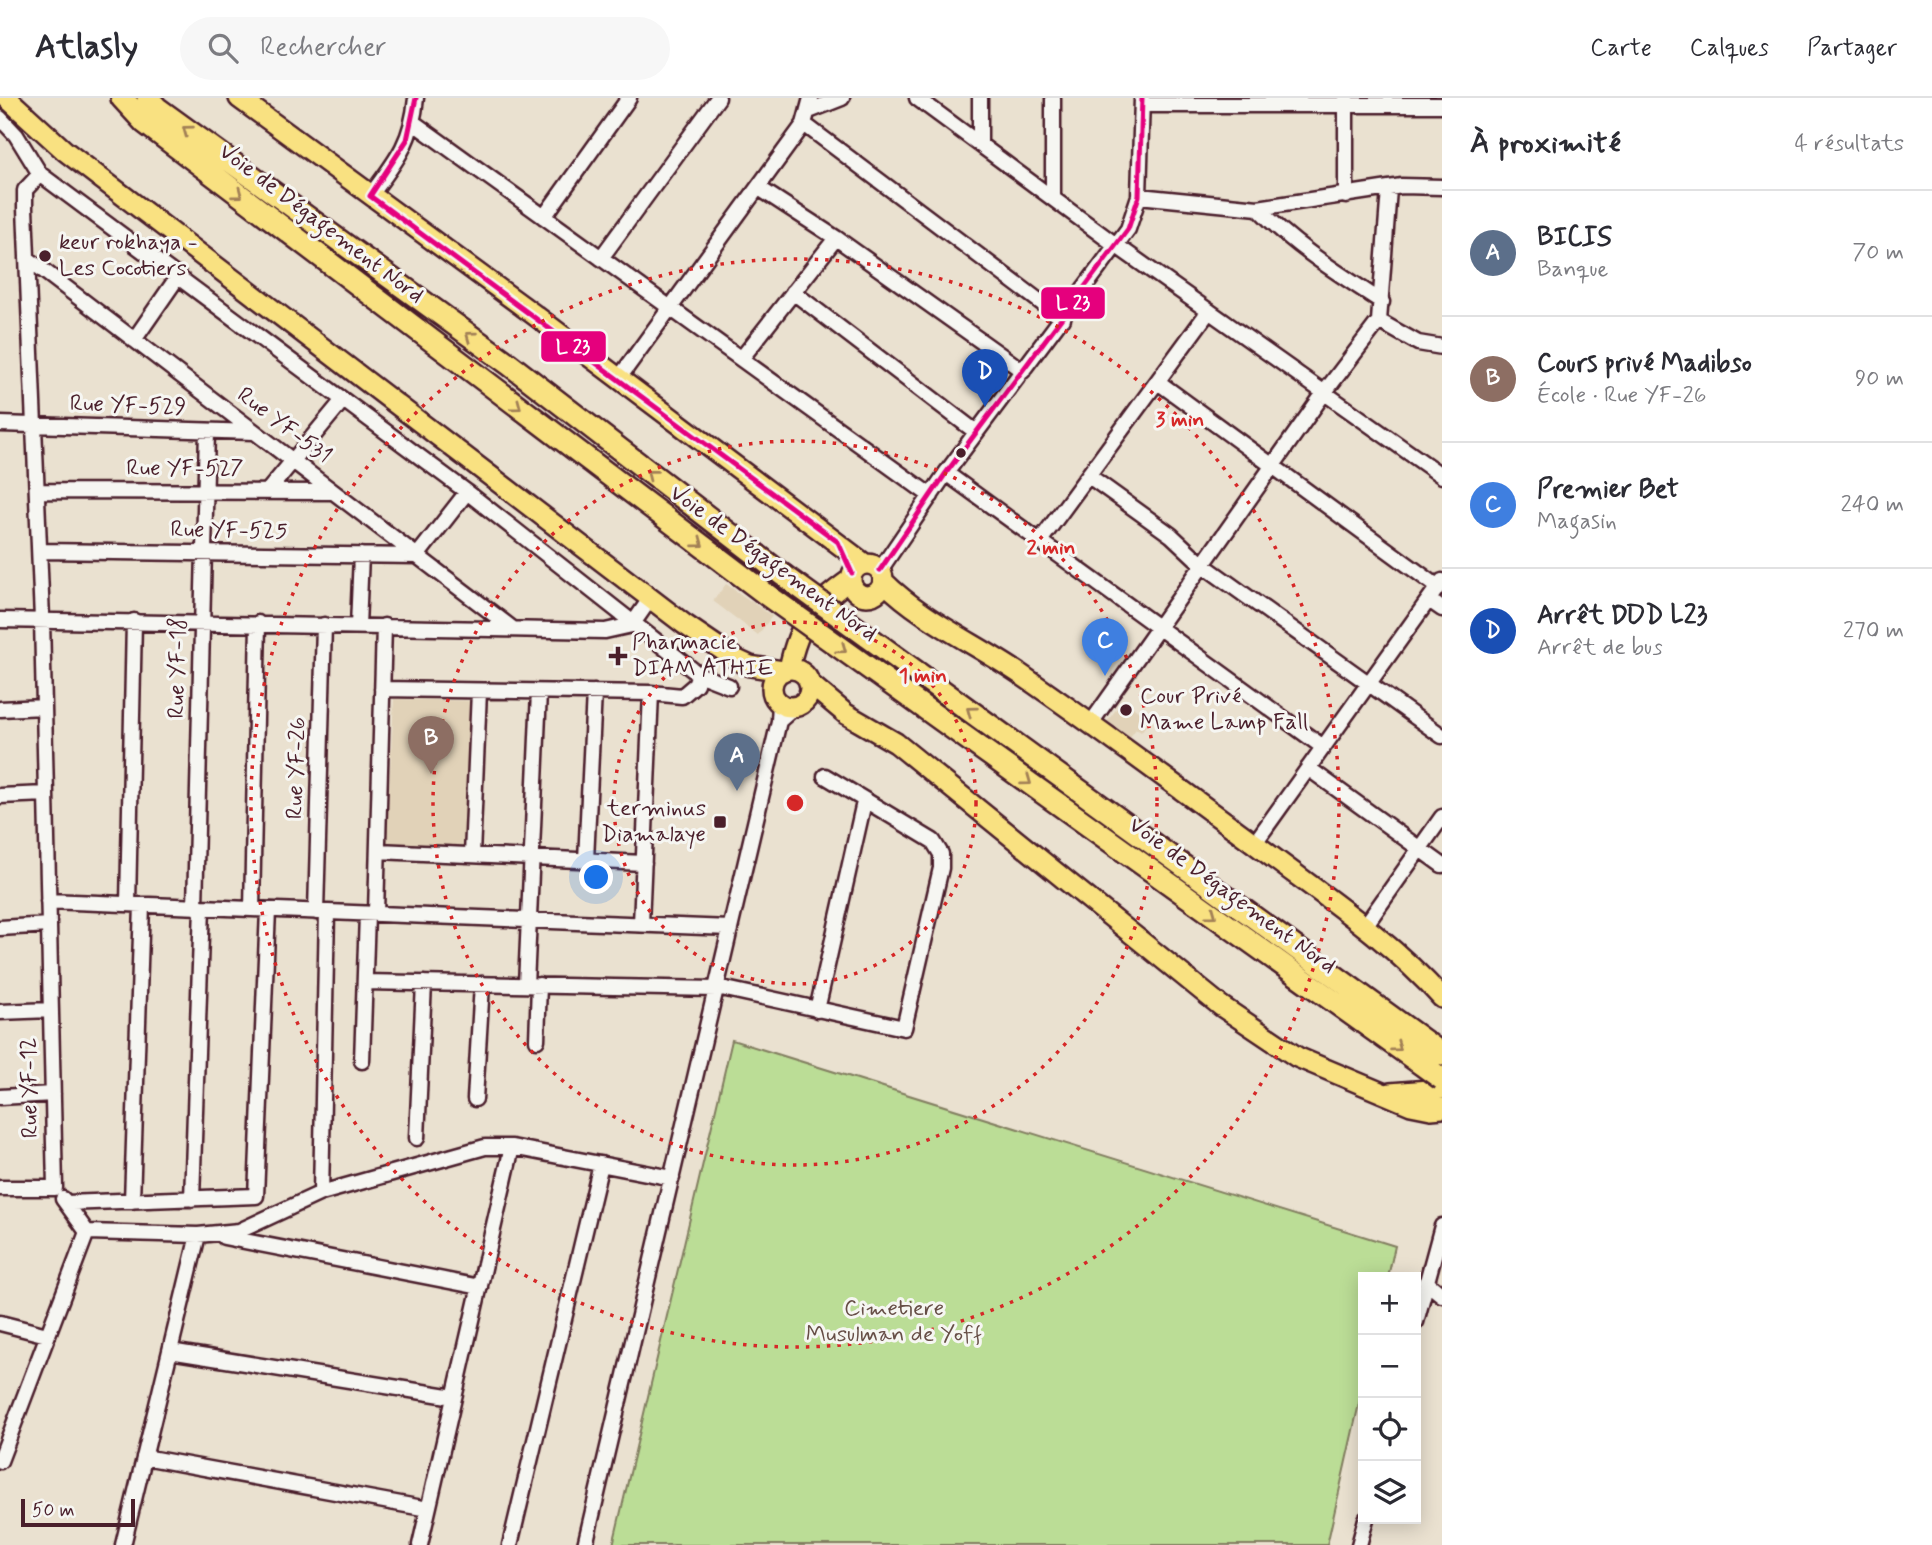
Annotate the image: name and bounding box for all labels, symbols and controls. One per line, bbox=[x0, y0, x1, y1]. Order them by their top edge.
search box bbox=[180, 17, 670, 80]
text: Atlasly bbox=[35, 26, 138, 70]
icon: search bbox=[204, 29, 242, 67]
text: Rechercher bbox=[260, 31, 387, 65]
text: Carte bbox=[1590, 33, 1652, 64]
text: Calques bbox=[1690, 33, 1769, 64]
text: Partager bbox=[1807, 33, 1897, 64]
text: À proximité bbox=[1470, 124, 1621, 163]
one-way arrow bbox=[182, 126, 195, 138]
text: 4 résultats bbox=[1794, 129, 1904, 159]
street label: Voie de Dégagement Nord bbox=[211, 137, 430, 313]
one-way arrow bbox=[231, 186, 243, 199]
text: BICIS bbox=[1537, 221, 1612, 255]
place label: keur rokhaya - Les Cocotiers bbox=[59, 228, 198, 284]
text: A bbox=[1485, 238, 1501, 268]
text: 70 m bbox=[1852, 238, 1904, 268]
marker: keur rokhaya - Les Cocotiers bbox=[37, 248, 53, 264]
text: Banque bbox=[1537, 255, 1608, 285]
line badge: L 23 bbox=[1040, 286, 1106, 320]
text: L 23 bbox=[1056, 291, 1090, 316]
line badge: L 23 bbox=[540, 330, 607, 363]
one-way arrow bbox=[465, 332, 478, 344]
text: L 23 bbox=[556, 335, 590, 360]
text: Cours privé Madibso bbox=[1537, 347, 1752, 381]
pin: D bbox=[962, 349, 1008, 407]
text: B bbox=[1486, 364, 1500, 394]
text: 90 m bbox=[1855, 364, 1904, 394]
street label: Rue YF-531 bbox=[231, 381, 337, 471]
text: École · Rue YF-26 bbox=[1537, 381, 1706, 411]
street label: Rue YF-529 bbox=[69, 389, 187, 423]
one-way arrow bbox=[510, 397, 522, 410]
text: 3 min bbox=[1156, 406, 1204, 434]
unlabelled marker bbox=[954, 446, 968, 460]
street label: Rue YF-527 bbox=[126, 454, 244, 484]
one-way arrow bbox=[647, 469, 659, 482]
text: Premier Bet bbox=[1537, 473, 1679, 507]
street label: Voie de Dégagement Nord bbox=[662, 479, 883, 651]
text: C bbox=[1485, 490, 1501, 520]
text: 240 m bbox=[1840, 490, 1904, 520]
text: Magasin bbox=[1537, 507, 1617, 537]
street label: Rue YF-525 bbox=[170, 515, 288, 547]
text: 2 min bbox=[1026, 534, 1076, 562]
one-way arrow bbox=[691, 535, 703, 547]
text: Arrêt DDD L23 bbox=[1537, 599, 1708, 633]
text: D bbox=[1485, 616, 1501, 646]
text: 270 m bbox=[1843, 616, 1904, 646]
street label: Rue YF-18 bbox=[162, 617, 194, 719]
pin: C bbox=[1082, 618, 1128, 676]
place label: Pharmacie DIAM ATHIE bbox=[632, 628, 773, 684]
text: Arrêt de bus bbox=[1537, 633, 1663, 663]
one-way arrow bbox=[834, 641, 847, 653]
marker: Pharmacie DIAM ATHIE bbox=[610, 648, 626, 664]
text: 1 min bbox=[899, 662, 947, 690]
place label: Cour Privé Mame Lamp Fall bbox=[1140, 682, 1308, 738]
marker: Cour Privé Mame Lamp Fall bbox=[1118, 702, 1134, 718]
one-way arrow bbox=[966, 707, 979, 719]
street label: Rue YF-26 bbox=[280, 716, 314, 820]
pin: B bbox=[408, 716, 454, 774]
pin: A bbox=[714, 733, 760, 791]
one-way arrow bbox=[1019, 773, 1032, 785]
centre of rings bbox=[783, 791, 807, 815]
place label: terminus Diamalaye bbox=[601, 794, 706, 850]
street label: Voie de Dégagement Nord bbox=[1121, 811, 1342, 983]
marker: terminus Diamalaye bbox=[712, 814, 728, 830]
your location bbox=[579, 860, 613, 894]
one-way arrow bbox=[1204, 906, 1217, 918]
street label: Rue YF-12 bbox=[14, 1037, 46, 1139]
one-way arrow bbox=[1389, 1038, 1402, 1051]
map controls bbox=[1358, 1272, 1421, 1524]
button: + bbox=[1358, 1272, 1421, 1335]
park label: Cimetiere Musulman de Yoff bbox=[806, 1294, 982, 1350]
button: − bbox=[1358, 1335, 1421, 1398]
button: locate bbox=[1358, 1398, 1421, 1461]
button: layers bbox=[1358, 1461, 1421, 1524]
scale bar bbox=[21, 1496, 135, 1528]
text: 50 m bbox=[32, 1498, 75, 1523]

